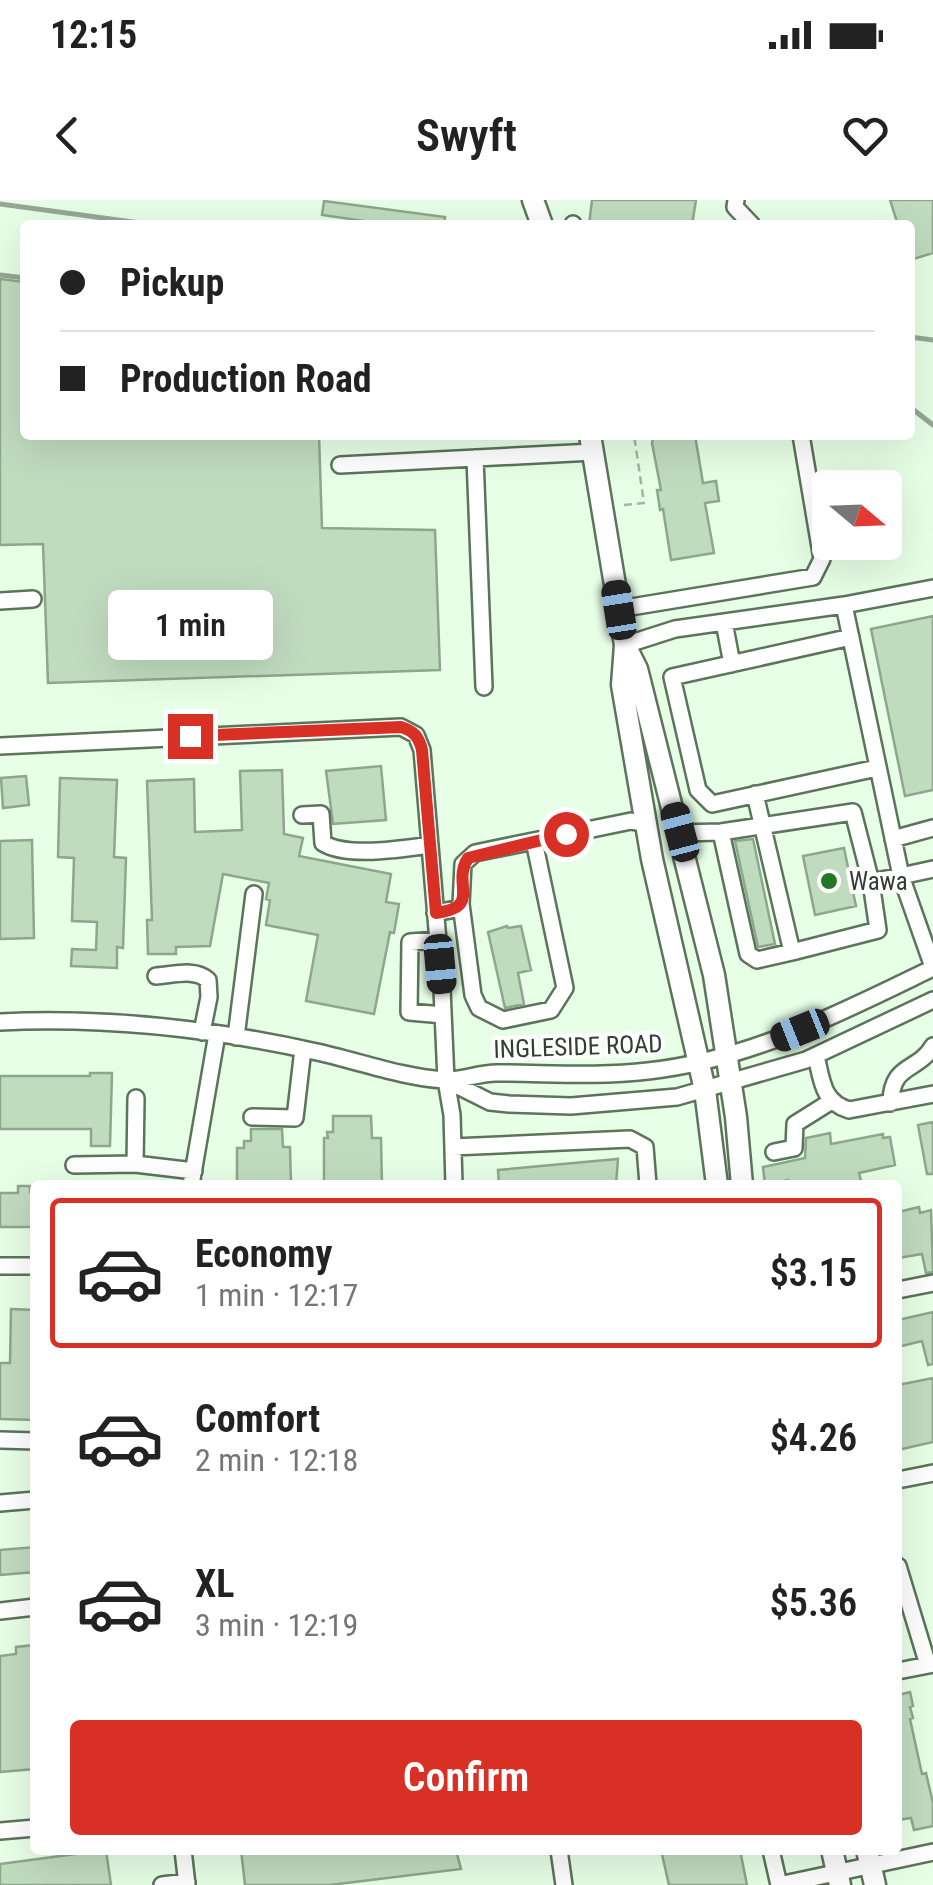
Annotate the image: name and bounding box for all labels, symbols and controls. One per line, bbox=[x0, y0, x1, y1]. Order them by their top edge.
text: 12:15 bbox=[50, 13, 137, 57]
icon: back bbox=[40, 108, 95, 163]
icon: heart bbox=[838, 108, 893, 163]
text: Swyft bbox=[416, 109, 517, 162]
text: Pickup bbox=[120, 261, 224, 305]
text: Production Road bbox=[120, 357, 372, 401]
north arrow bbox=[812, 470, 902, 560]
map controls bbox=[812, 470, 902, 560]
car bbox=[599, 578, 639, 642]
callout: 1 min bbox=[108, 591, 272, 661]
text: 1 min bbox=[155, 606, 226, 644]
route end bbox=[168, 714, 213, 759]
car bbox=[658, 799, 702, 865]
route start bbox=[544, 812, 589, 857]
place label: Wawa bbox=[849, 867, 908, 896]
marker: Wawa bbox=[818, 870, 840, 892]
car bbox=[422, 933, 458, 995]
car bbox=[767, 1005, 833, 1055]
street label: INGLESIDE ROAD bbox=[493, 1029, 663, 1064]
icon: car bbox=[75, 1228, 165, 1318]
text: Economy bbox=[195, 1232, 332, 1276]
text: $3.15 bbox=[770, 1251, 857, 1295]
text: 1 min · 12:17 bbox=[195, 1276, 358, 1314]
icon: car bbox=[75, 1393, 165, 1483]
text: Comfort bbox=[195, 1397, 320, 1441]
text: $4.26 bbox=[770, 1416, 857, 1460]
text: 2 min · 12:18 bbox=[195, 1441, 358, 1479]
icon: car bbox=[75, 1558, 165, 1648]
text: XL bbox=[195, 1562, 234, 1606]
text: $5.36 bbox=[770, 1581, 857, 1625]
text: 3 min · 12:19 bbox=[195, 1606, 358, 1644]
button: Confirm bbox=[70, 1720, 862, 1835]

